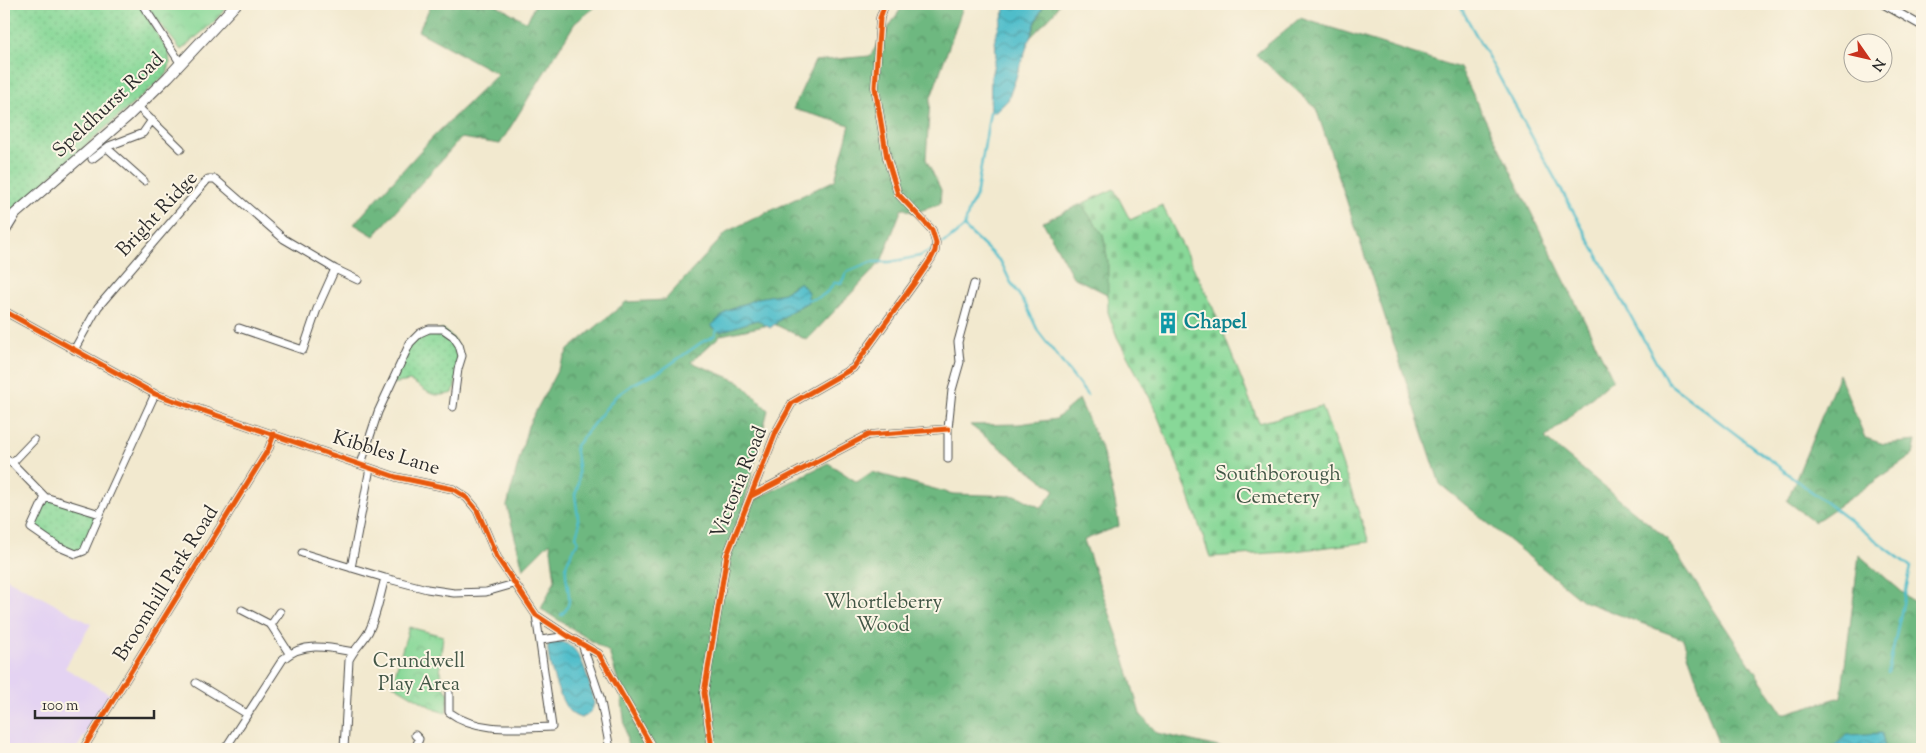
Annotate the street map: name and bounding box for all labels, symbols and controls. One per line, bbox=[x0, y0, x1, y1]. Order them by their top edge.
north arrow bbox=[1844, 32, 1894, 82]
street label: Speldhurst Road bbox=[47, 46, 171, 166]
text: N bbox=[1866, 54, 1889, 74]
street label: Bright Ridge bbox=[111, 166, 205, 264]
place label: Chapel bbox=[1184, 309, 1247, 338]
building icon: Chapel bbox=[1155, 310, 1181, 336]
street label: Victoria Road bbox=[704, 422, 776, 544]
street label: Kibbles Lane bbox=[329, 424, 443, 484]
park label: Southborough Cemetery bbox=[1215, 461, 1341, 513]
street label: Broomhill Park Road bbox=[107, 500, 227, 668]
park label: Whortleberry Wood bbox=[824, 589, 942, 641]
park label: Crundwell Play Area bbox=[373, 648, 466, 700]
scale bar bbox=[35, 688, 154, 720]
text: 100 m bbox=[42, 696, 79, 717]

